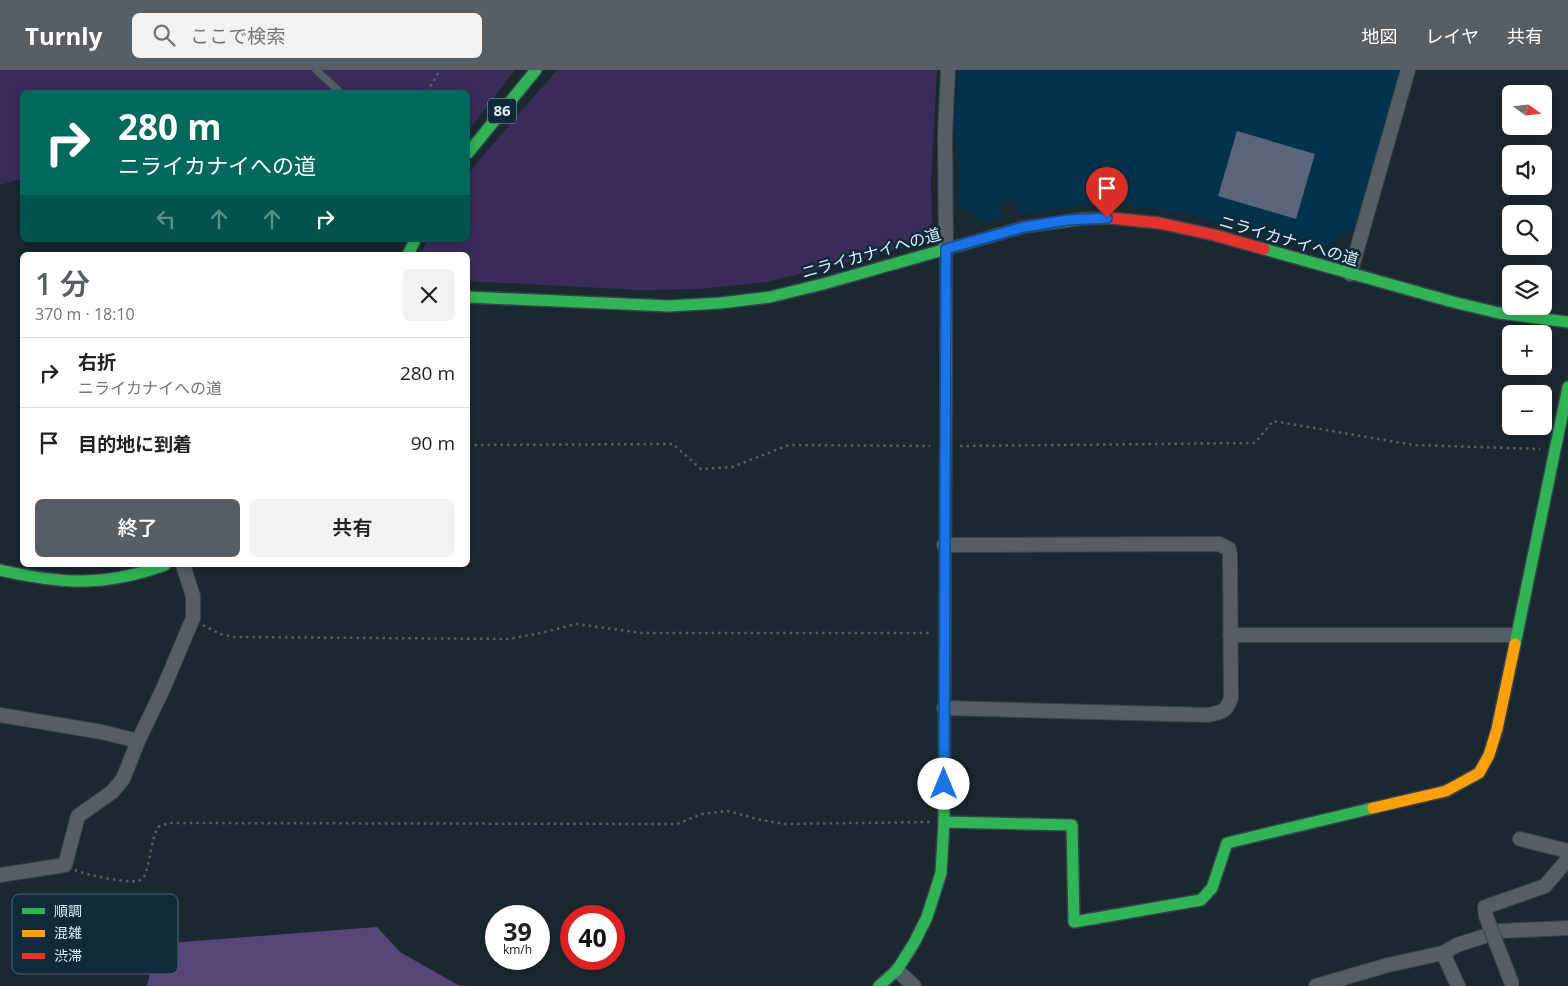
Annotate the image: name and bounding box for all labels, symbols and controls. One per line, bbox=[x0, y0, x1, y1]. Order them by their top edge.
search box bbox=[132, 13, 482, 58]
text: Turnly bbox=[25, 19, 102, 52]
icon: search bbox=[150, 21, 178, 49]
text: ここで検索 bbox=[190, 23, 285, 49]
text: 地図 bbox=[1362, 24, 1398, 48]
text: レイヤ bbox=[1426, 24, 1479, 48]
text: 共有 bbox=[1507, 24, 1543, 48]
north arrow bbox=[1502, 85, 1552, 135]
map controls bbox=[1502, 85, 1552, 435]
road number: 86 bbox=[488, 98, 516, 124]
text: 280 m bbox=[118, 103, 222, 150]
icon: right bbox=[35, 110, 100, 175]
button: sound bbox=[1502, 145, 1552, 195]
text: ニライカナイへの道 bbox=[118, 150, 316, 180]
pin bbox=[1086, 167, 1128, 218]
icon: arrive bbox=[1093, 174, 1121, 202]
icon: left bbox=[152, 205, 180, 233]
icon: ahead bbox=[205, 205, 233, 233]
icon: ahead bbox=[258, 205, 286, 233]
icon: right bbox=[311, 205, 339, 233]
button: search bbox=[1502, 205, 1552, 255]
street label: ニライカナイへの道 bbox=[1217, 210, 1361, 270]
street label: ニライカナイへの道 bbox=[799, 223, 943, 283]
text: 1 分 bbox=[35, 263, 90, 304]
button: layers bbox=[1502, 265, 1552, 315]
button: close bbox=[403, 269, 455, 321]
text: 370 m · 18:10 bbox=[35, 303, 135, 325]
button: + bbox=[1502, 325, 1552, 375]
text: 右折 bbox=[78, 349, 116, 375]
icon: right bbox=[35, 359, 63, 387]
text: 280 m bbox=[400, 360, 455, 386]
text: ニライカナイへの道 bbox=[78, 377, 222, 399]
button: − bbox=[1502, 385, 1552, 435]
icon: arrive bbox=[35, 429, 63, 457]
text: 90 m bbox=[411, 430, 455, 456]
text: 目的地に到着 bbox=[78, 431, 192, 457]
button: 終了 bbox=[35, 499, 240, 557]
button: 共有 bbox=[250, 499, 455, 557]
position arrow bbox=[917, 757, 969, 809]
legend bbox=[12, 894, 178, 974]
text: 順調 bbox=[54, 901, 82, 920]
speed limit sign: 40 bbox=[560, 905, 625, 970]
text: 39 bbox=[503, 914, 532, 948]
text: 混雑 bbox=[54, 923, 82, 942]
text: km/h bbox=[503, 941, 532, 958]
text: 渋滞 bbox=[54, 946, 82, 965]

